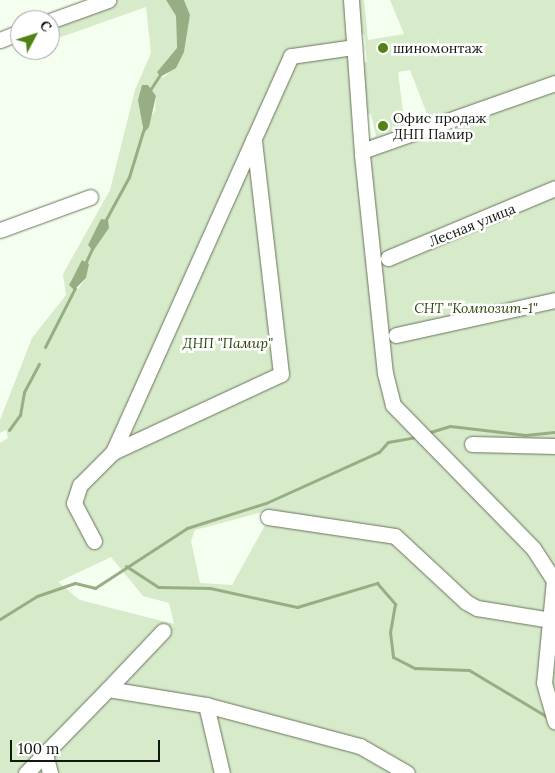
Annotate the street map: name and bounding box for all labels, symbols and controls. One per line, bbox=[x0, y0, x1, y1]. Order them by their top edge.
north arrow bbox=[10, 10, 60, 60]
text: С bbox=[36, 17, 56, 35]
place label: шиномонтаж bbox=[393, 40, 483, 56]
marker: шиномонтаж bbox=[377, 42, 389, 54]
place label: Офис продаж ДНП Памир bbox=[393, 110, 486, 142]
marker: Офис продаж ДНП Памир bbox=[377, 120, 389, 132]
street label: Лесная улица bbox=[426, 200, 518, 250]
park label: СНТ "Композит-1" bbox=[414, 300, 538, 316]
park label: ДНП "Памир" bbox=[183, 335, 273, 351]
scale bar bbox=[12, 730, 162, 762]
text: 100 m bbox=[18, 739, 59, 758]

